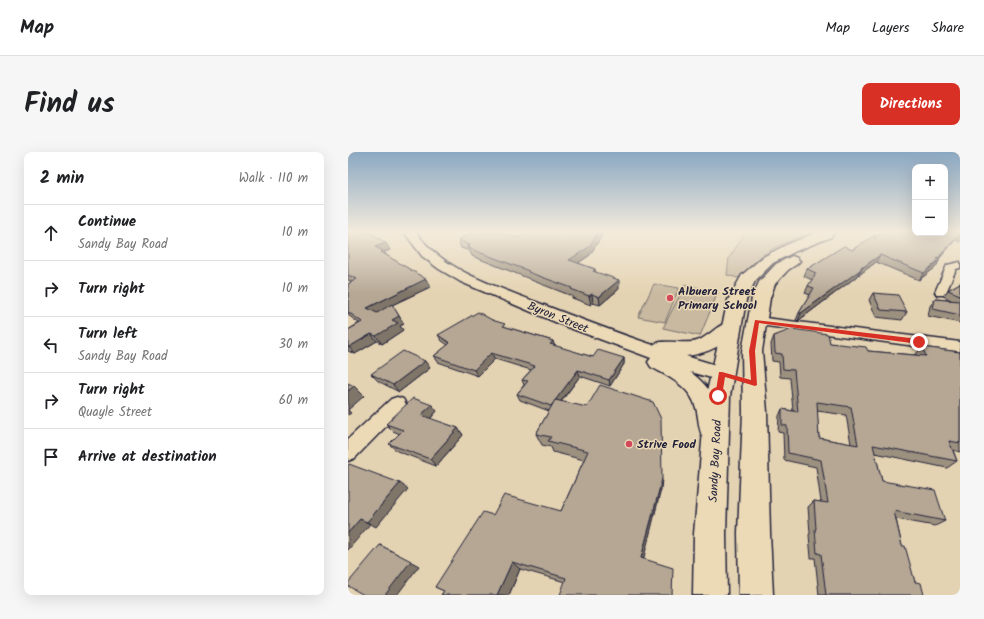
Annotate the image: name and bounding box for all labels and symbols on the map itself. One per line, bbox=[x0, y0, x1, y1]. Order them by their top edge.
place label: Albuera Street Primary School bbox=[678, 282, 757, 315]
marker: Albuera Street Primary School bbox=[665, 293, 675, 303]
street label: Byron Street bbox=[524, 297, 592, 338]
route end bbox=[910, 333, 928, 351]
route start bbox=[709, 387, 727, 405]
street label: Sandy Bay Road bbox=[704, 418, 727, 503]
place label: Strive Food bbox=[637, 435, 696, 454]
marker: Strive Food bbox=[624, 439, 634, 449]

